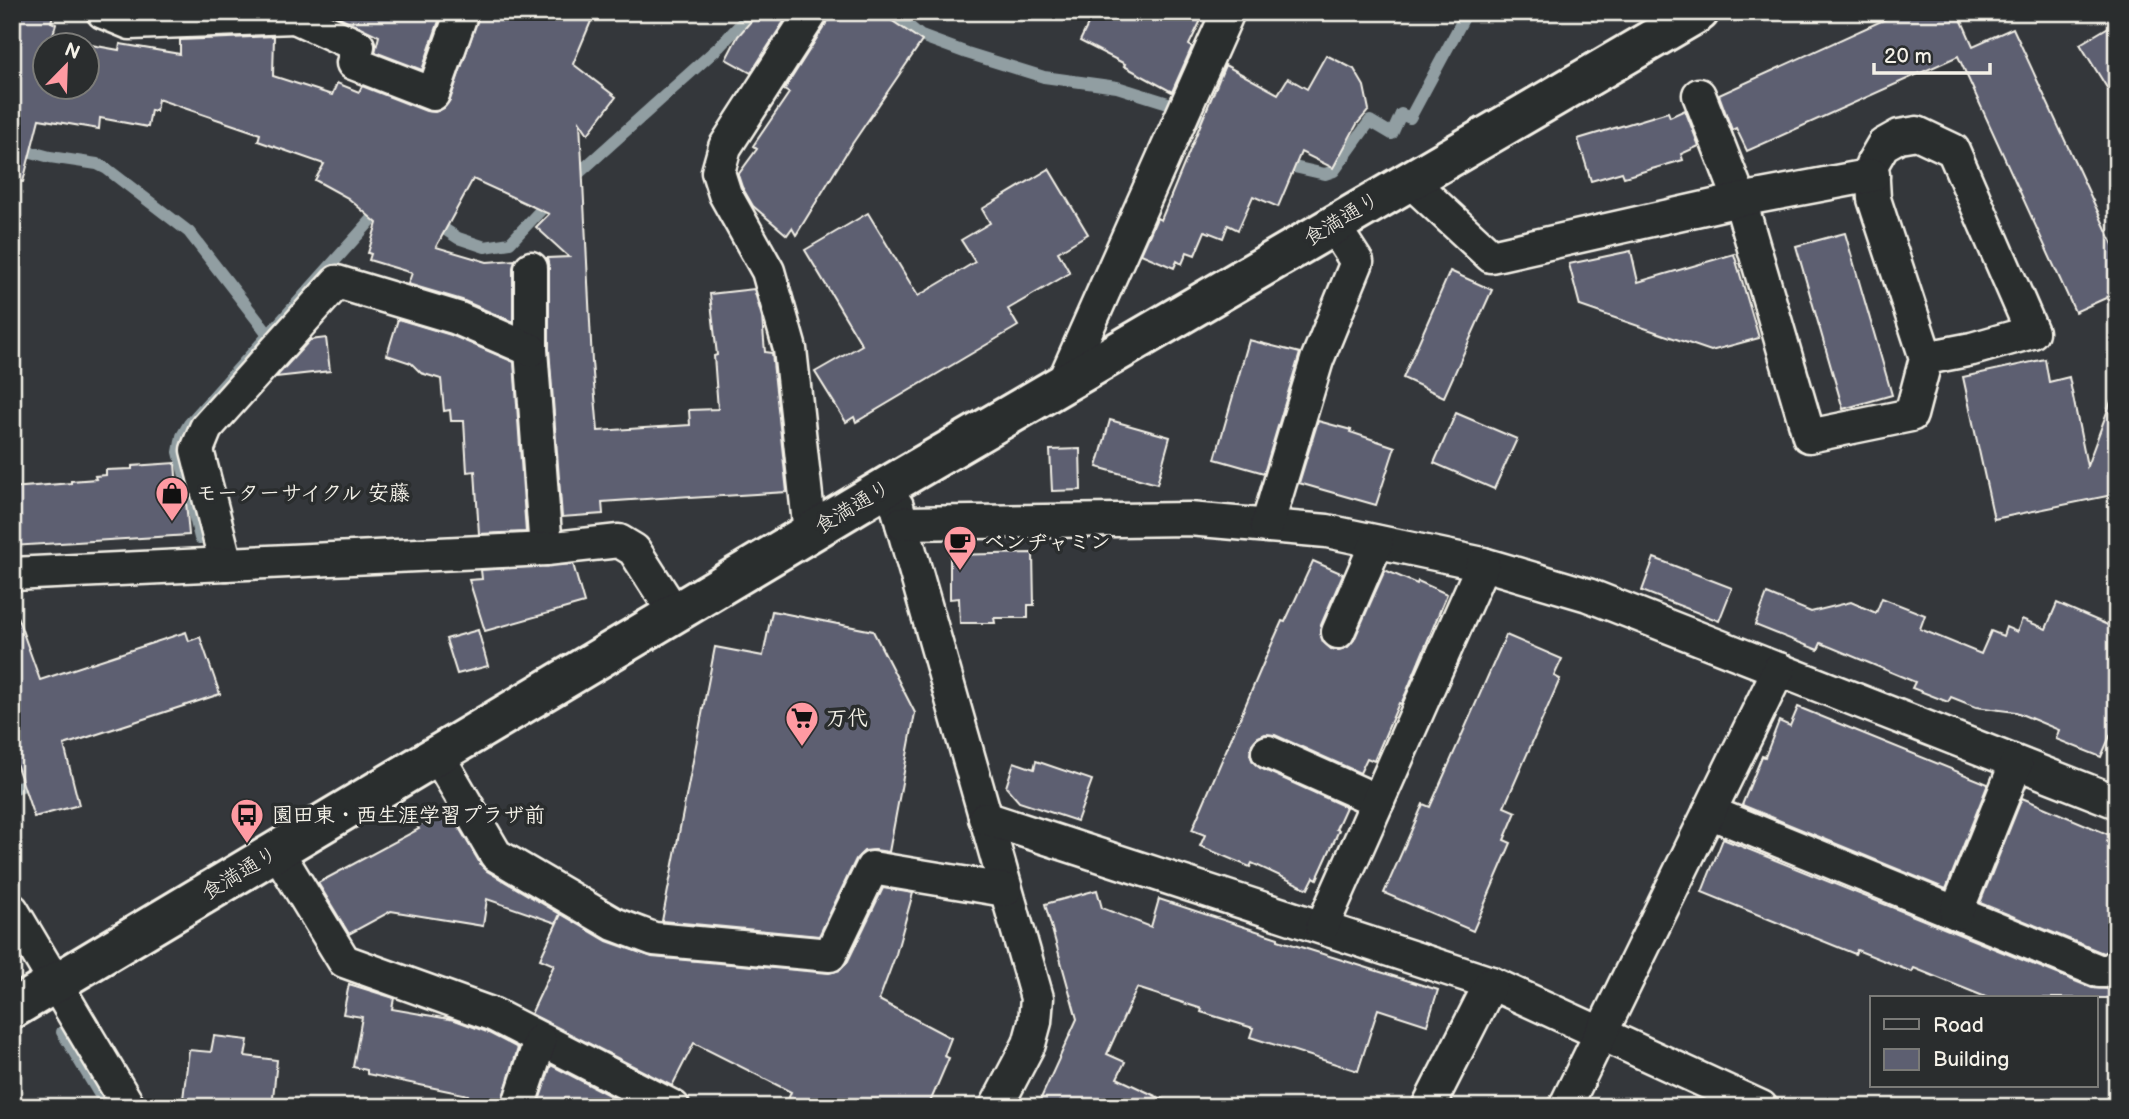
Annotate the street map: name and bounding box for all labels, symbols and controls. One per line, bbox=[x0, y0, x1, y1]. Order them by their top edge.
north arrow bbox=[32, 32, 102, 102]
scale bar bbox=[1874, 32, 1989, 76]
text: N bbox=[61, 38, 83, 65]
text: 20 m bbox=[1884, 44, 1932, 69]
street label: 食満通り bbox=[1300, 187, 1384, 251]
shop icon: モーターサイクル 安藤 bbox=[153, 474, 191, 523]
street label: 食満通り bbox=[811, 475, 895, 539]
place label: モーターサイクル 安藤 bbox=[196, 481, 410, 506]
cafe icon: ベンヂャミン bbox=[941, 523, 979, 572]
place label: ベンヂャミン bbox=[984, 530, 1111, 555]
supermarket icon: 万代 bbox=[783, 699, 821, 748]
place label: 万代 bbox=[826, 706, 868, 731]
bus stop icon: 園田東・西生涯学習プラザ前 bbox=[228, 796, 266, 845]
place label: 園田東・西生涯学習プラザ前 bbox=[272, 803, 545, 828]
street label: 食満通り bbox=[198, 841, 282, 905]
legend bbox=[1870, 996, 2098, 1088]
text: Road bbox=[1933, 1013, 1984, 1038]
text: Building bbox=[1933, 1047, 2009, 1072]

